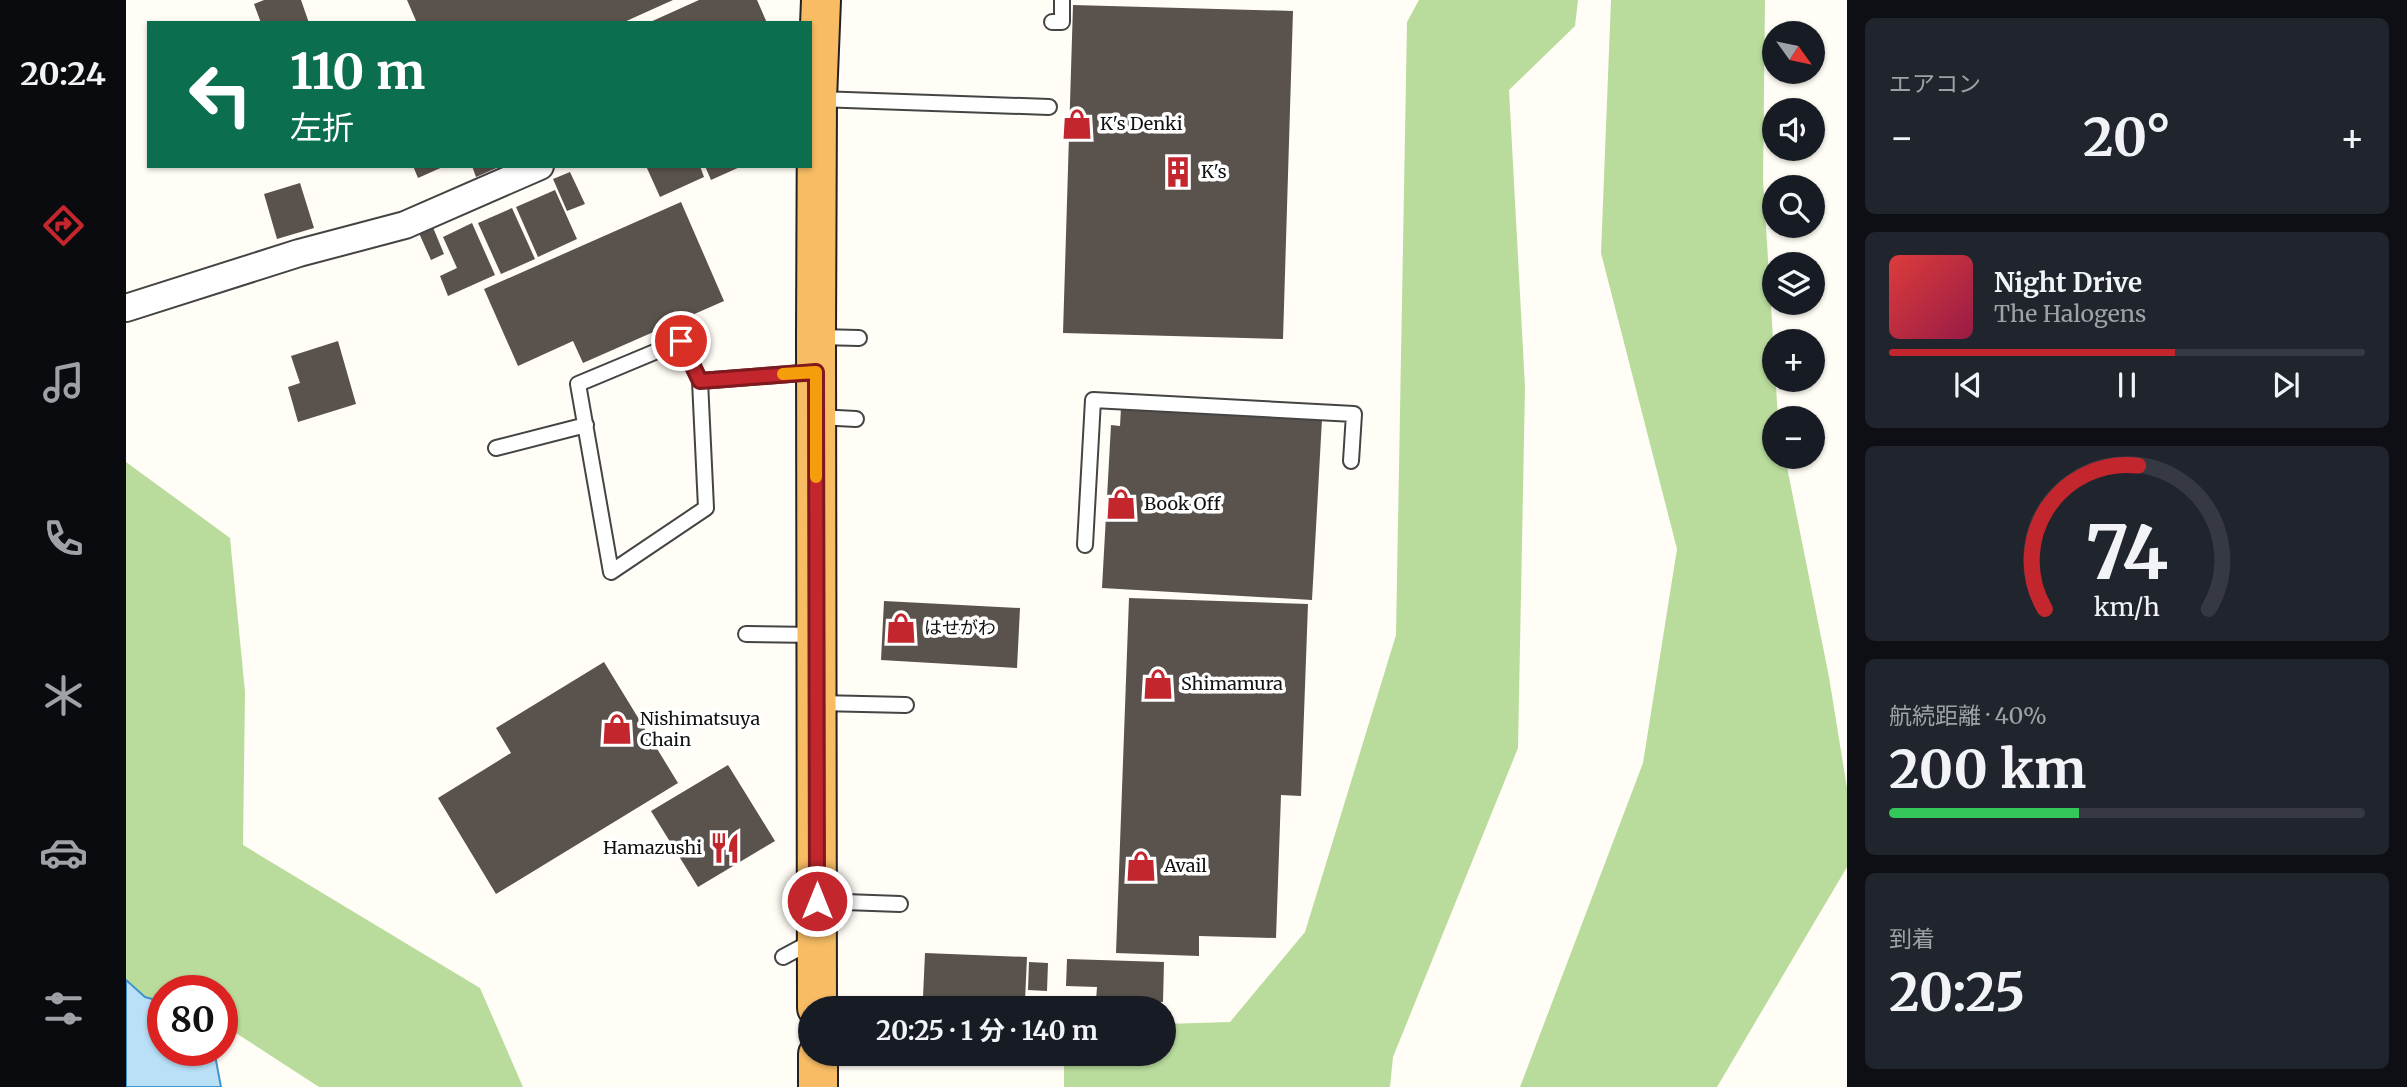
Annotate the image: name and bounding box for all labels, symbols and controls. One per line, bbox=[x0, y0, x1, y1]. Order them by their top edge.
north arrow bbox=[1762, 21, 1825, 84]
map controls bbox=[1762, 21, 1825, 469]
text: 110 m bbox=[290, 41, 425, 102]
icon: left bbox=[175, 49, 266, 140]
text: 20:24 bbox=[20, 54, 106, 94]
text: エアコン bbox=[1889, 69, 1981, 98]
button: sound bbox=[1762, 98, 1825, 161]
text: 20° bbox=[2083, 105, 2171, 170]
shop icon: K's Denki bbox=[1060, 107, 1094, 141]
text: 左折 bbox=[290, 108, 354, 148]
place label: K's Denki bbox=[1100, 112, 1183, 135]
text: − bbox=[1889, 114, 1914, 161]
text: + bbox=[2340, 114, 2365, 161]
building icon: K's bbox=[1161, 155, 1195, 189]
place label: K's bbox=[1201, 160, 1227, 183]
button: search bbox=[1762, 175, 1825, 238]
icon: directions bbox=[39, 201, 88, 250]
button: layers bbox=[1762, 252, 1825, 315]
text: Night Drive bbox=[1994, 266, 2142, 299]
text: The Halogens bbox=[1994, 299, 2146, 328]
pin bbox=[651, 311, 711, 371]
icon: arrive bbox=[662, 322, 700, 360]
button: + bbox=[1762, 329, 1825, 392]
icon: music bbox=[39, 358, 88, 407]
icon: previous bbox=[1949, 366, 1987, 404]
icon: pause bbox=[2108, 366, 2146, 404]
icon: next bbox=[2267, 366, 2305, 404]
button: − bbox=[1762, 406, 1825, 469]
shop icon: Book Off bbox=[1104, 487, 1138, 521]
place label: Book Off bbox=[1144, 492, 1221, 515]
text: 74 bbox=[2086, 508, 2168, 600]
icon: phone bbox=[39, 514, 88, 563]
text: km/h bbox=[2094, 591, 2160, 623]
shop icon: はせがわ bbox=[884, 611, 918, 645]
place label: はせがわ bbox=[924, 616, 996, 639]
shop icon: Shimamura bbox=[1141, 667, 1175, 701]
icon: climate bbox=[39, 671, 88, 720]
place label: Shimamura bbox=[1181, 672, 1283, 695]
text: 航続距離 · 40% bbox=[1889, 701, 2047, 730]
place label: Nishimatsuya Chain bbox=[640, 707, 760, 751]
shop icon: Nishimatsuya Chain bbox=[600, 712, 634, 746]
text: 200 km bbox=[1889, 737, 2086, 802]
icon: car bbox=[39, 828, 88, 877]
restaurant icon: Hamazushi bbox=[708, 831, 742, 865]
place label: Hamazushi bbox=[603, 836, 702, 859]
shop icon: Avail bbox=[1124, 849, 1158, 883]
place label: Avail bbox=[1163, 854, 1207, 877]
position arrow bbox=[780, 864, 854, 938]
text: 到着 bbox=[1889, 924, 1935, 953]
text: 20:25 bbox=[1889, 960, 2025, 1025]
speed limit sign: 80 bbox=[147, 975, 238, 1066]
icon: filters bbox=[39, 984, 88, 1033]
text: 20:25 · 1 分 · 140 m bbox=[876, 1014, 1098, 1047]

